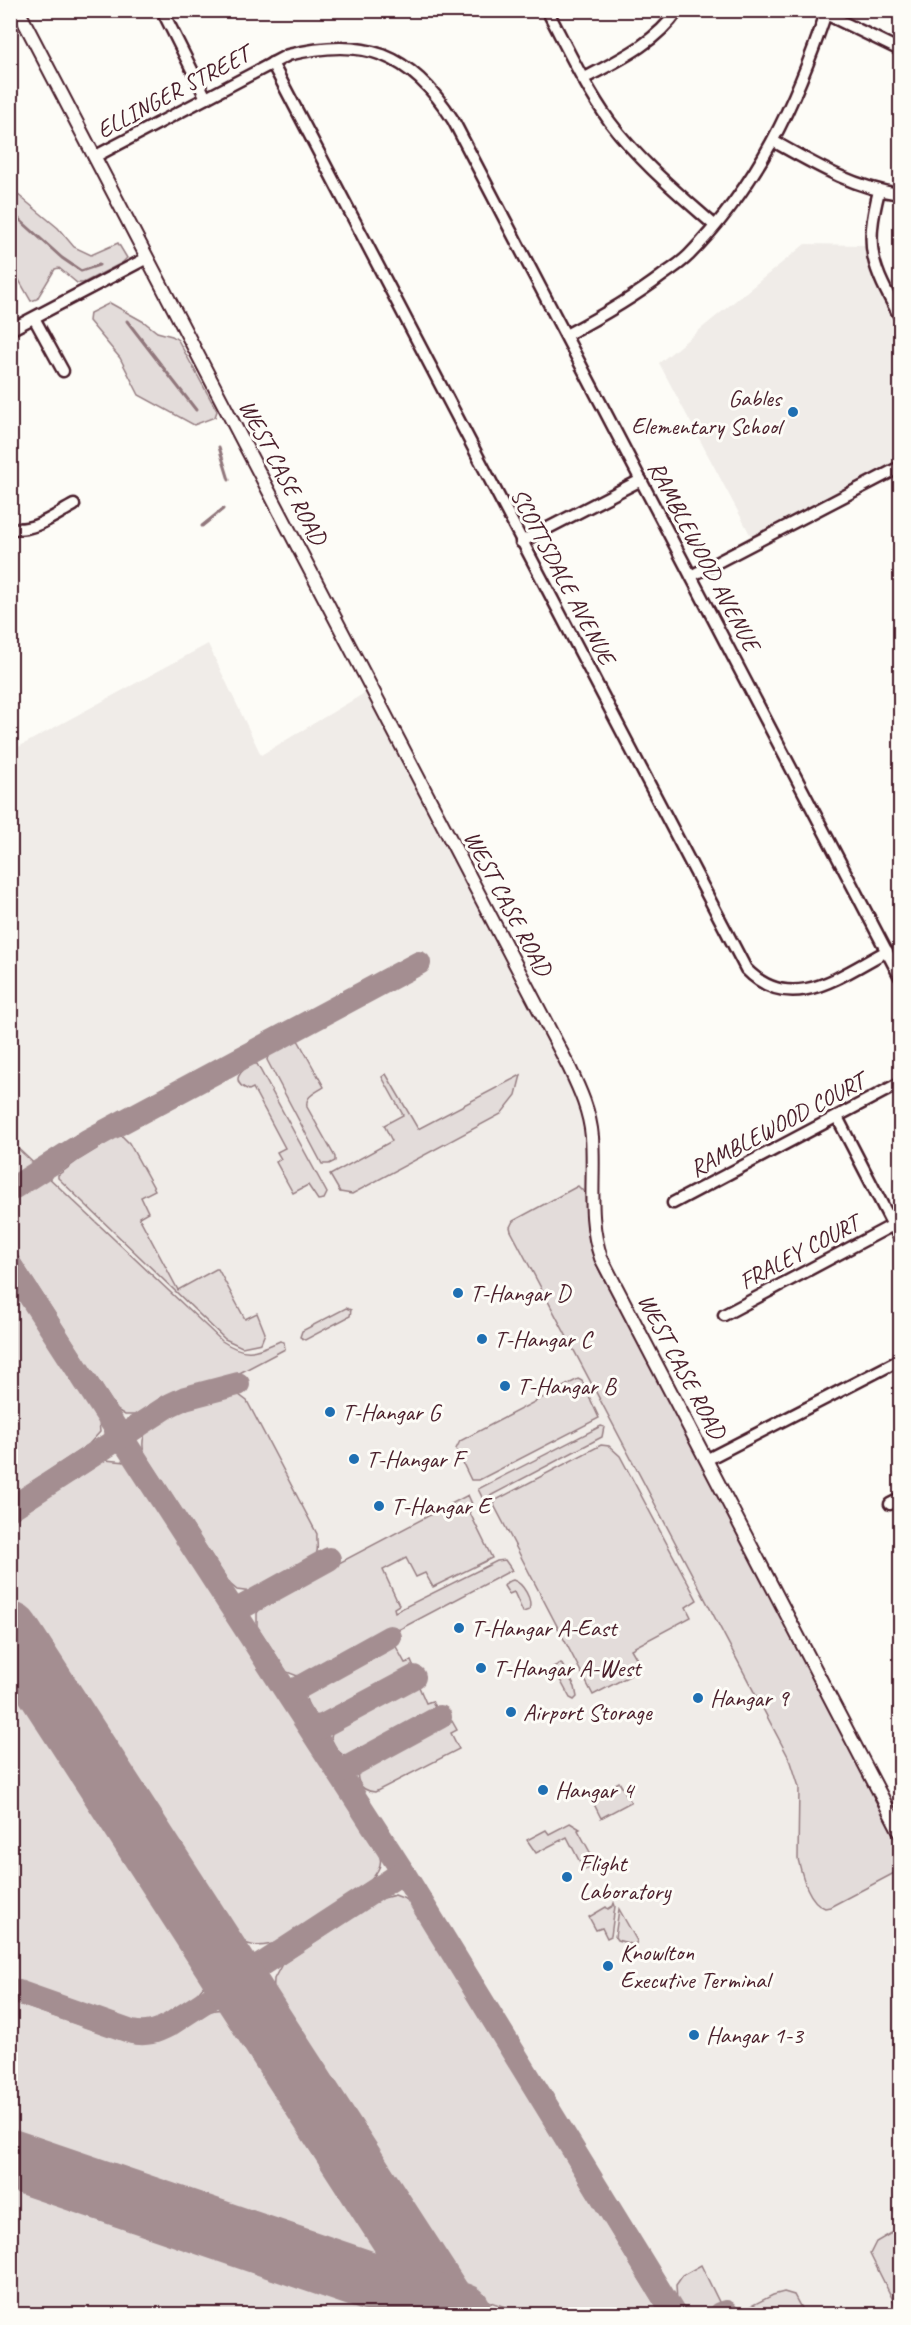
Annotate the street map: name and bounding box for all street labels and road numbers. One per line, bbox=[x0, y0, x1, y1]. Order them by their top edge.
street label: ELLINGER STREET bbox=[91, 36, 260, 145]
street label: WEST CASE ROAD bbox=[232, 394, 335, 551]
street label: RAMBLEWOOD AVENUE bbox=[641, 456, 768, 658]
street label: SCOTTSDALE AVENUE bbox=[504, 483, 624, 672]
street label: WEST CASE ROAD bbox=[457, 825, 560, 982]
street label: RAMBLEWOOD COURT bbox=[684, 1063, 875, 1184]
street label: FRALEY COURT bbox=[734, 1206, 869, 1296]
street label: WEST CASE ROAD bbox=[631, 1288, 734, 1445]

